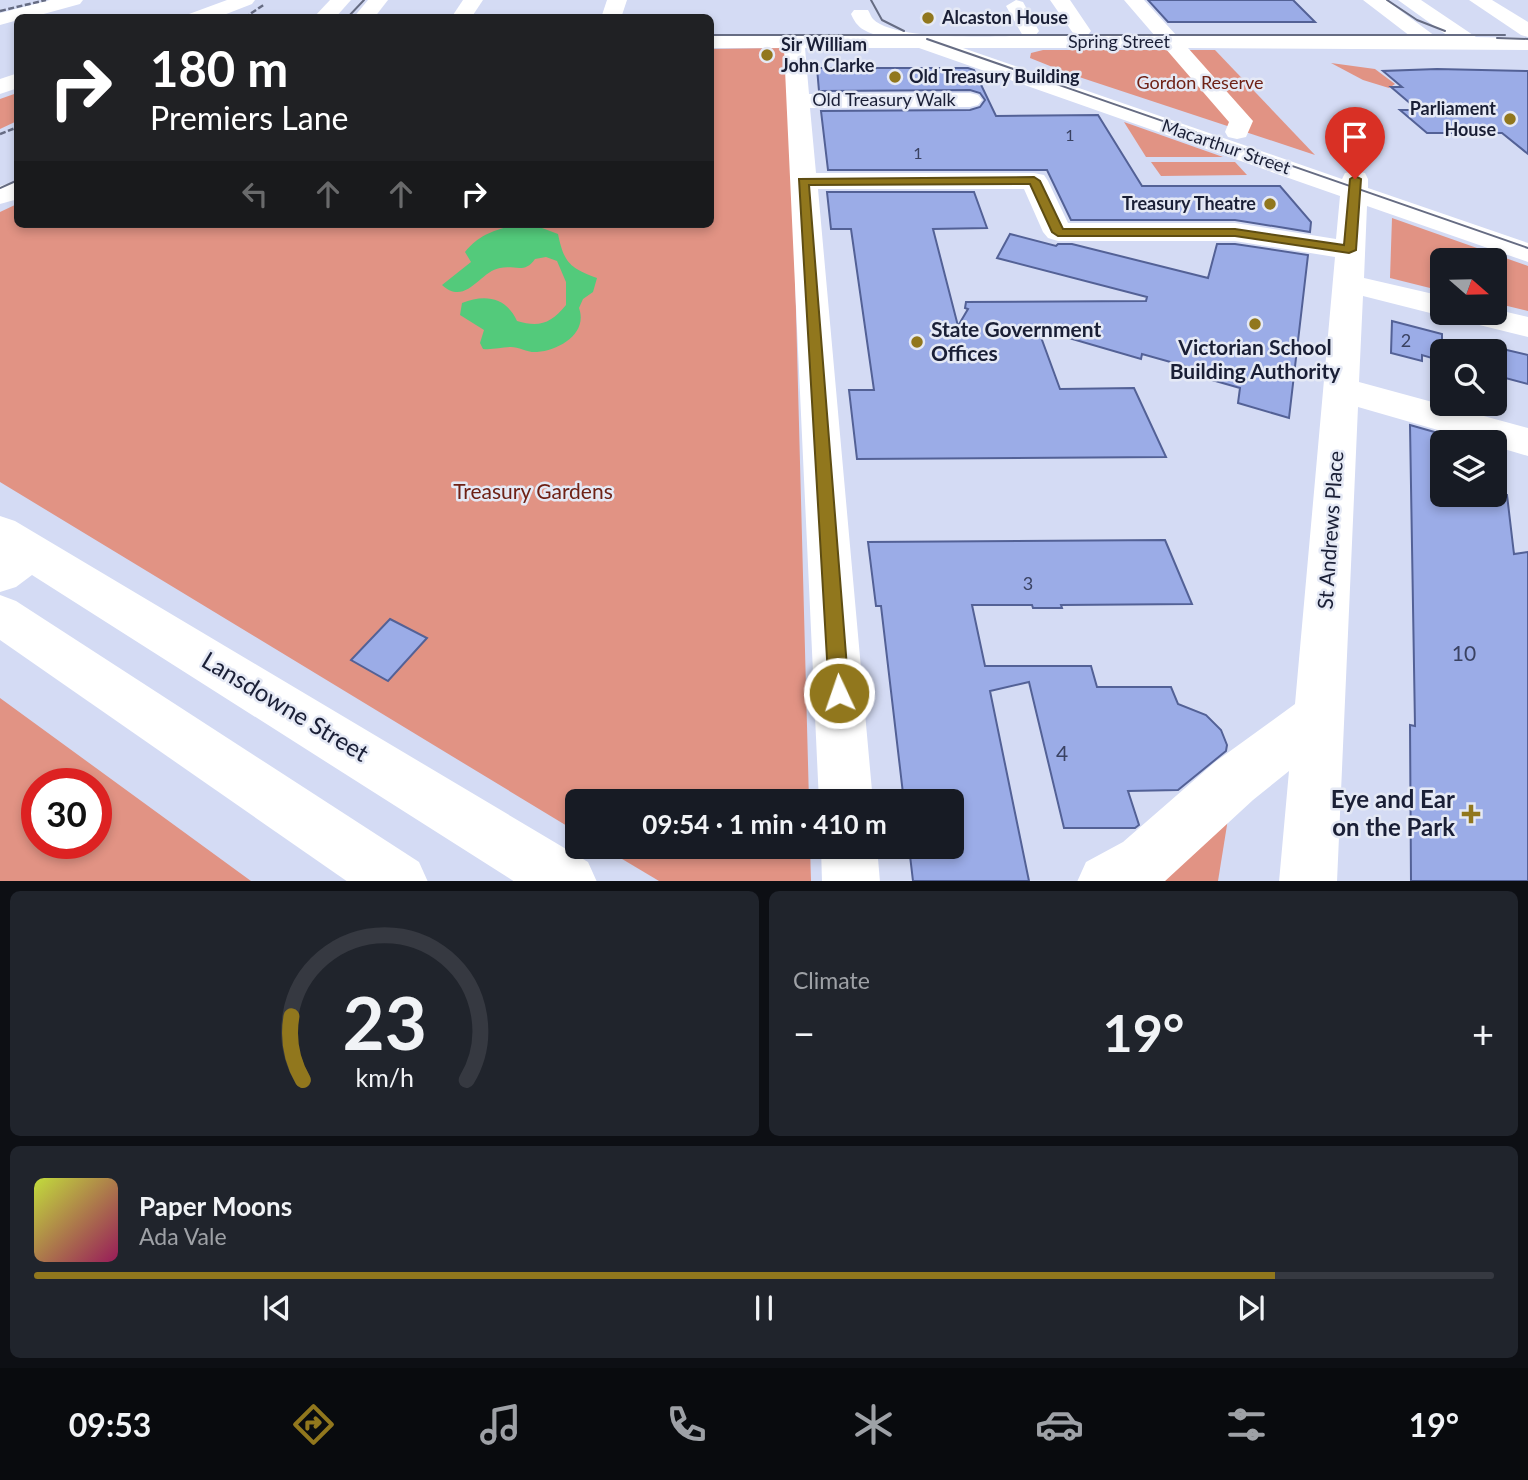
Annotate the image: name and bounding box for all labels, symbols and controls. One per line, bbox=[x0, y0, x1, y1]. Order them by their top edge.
place label: Alcaston House bbox=[941, 6, 1068, 28]
marker: Alcaston House bbox=[920, 10, 936, 26]
street label: Spring Street bbox=[1068, 30, 1171, 52]
place label: Sir William John Clarke bbox=[781, 33, 875, 76]
text: 180 m bbox=[150, 39, 288, 97]
icon: right bbox=[35, 42, 126, 133]
marker: Sir William John Clarke bbox=[759, 47, 775, 63]
place label: Old Treasury Building bbox=[909, 65, 1080, 87]
marker: Old Treasury Building bbox=[887, 69, 903, 85]
park label: Gordon Reserve bbox=[1137, 71, 1263, 93]
street label: Old Treasury Walk bbox=[812, 88, 957, 110]
place label: Parliament House bbox=[1410, 97, 1496, 140]
text: Premiers Lane bbox=[150, 98, 348, 137]
pin bbox=[1325, 107, 1385, 179]
marker: Parliament House bbox=[1502, 111, 1518, 127]
street label: Macarthur Street bbox=[1159, 114, 1294, 178]
icon: arrive bbox=[1336, 118, 1374, 156]
house number: 1 bbox=[1065, 125, 1075, 144]
house number: 1 bbox=[913, 143, 923, 162]
icon: left bbox=[236, 175, 274, 213]
icon: ahead bbox=[309, 175, 347, 213]
icon: ahead bbox=[382, 175, 420, 213]
icon: right bbox=[455, 175, 493, 213]
place label: Treasury Theatre bbox=[1122, 192, 1256, 214]
marker: Treasury Theatre bbox=[1262, 196, 1278, 212]
north arrow bbox=[1430, 248, 1507, 326]
map controls bbox=[1430, 248, 1507, 507]
place label: State Government Offices bbox=[931, 316, 1101, 365]
marker: Victorian School Building Authority bbox=[1247, 316, 1263, 332]
house number: 2 bbox=[1401, 329, 1411, 351]
marker: State Government Offices bbox=[909, 334, 925, 350]
place label: Victorian School Building Authority bbox=[1170, 334, 1341, 383]
button: search bbox=[1430, 339, 1507, 416]
button: layers bbox=[1430, 430, 1507, 507]
street label: St Andrews Place bbox=[1311, 450, 1348, 610]
park label: Treasury Gardens bbox=[453, 478, 613, 503]
house number: 3 bbox=[1023, 572, 1033, 594]
house number: 10 bbox=[1452, 640, 1476, 665]
street label: Lansdowne Street bbox=[197, 645, 375, 767]
position arrow bbox=[802, 656, 876, 730]
house number: 4 bbox=[1056, 740, 1068, 765]
speed limit sign: 30 bbox=[21, 768, 112, 859]
place label: Eye and Ear on the Park bbox=[1331, 784, 1455, 841]
marker: Eye and Ear on the Park bbox=[1461, 804, 1481, 824]
text: 09:54 · 1 min · 410 m bbox=[642, 808, 887, 840]
text: Climate bbox=[793, 966, 870, 994]
text: 23 bbox=[342, 978, 427, 1066]
text: 19° bbox=[1103, 1001, 1184, 1063]
text: − bbox=[793, 1010, 815, 1056]
text: + bbox=[1472, 1010, 1494, 1056]
text: km/h bbox=[355, 1061, 414, 1091]
text: Paper Moons bbox=[139, 1190, 292, 1222]
text: Ada Vale bbox=[139, 1222, 227, 1250]
icon: previous bbox=[258, 1289, 296, 1327]
icon: pause bbox=[745, 1289, 783, 1327]
icon: next bbox=[1232, 1289, 1270, 1327]
icon: directions bbox=[289, 1400, 338, 1449]
icon: music bbox=[476, 1400, 525, 1449]
icon: phone bbox=[662, 1400, 711, 1449]
icon: climate bbox=[849, 1400, 898, 1449]
icon: car bbox=[1035, 1400, 1084, 1449]
icon: filters bbox=[1222, 1400, 1271, 1449]
text: 09:53 bbox=[69, 1405, 151, 1444]
text: 19° bbox=[1409, 1405, 1459, 1444]

